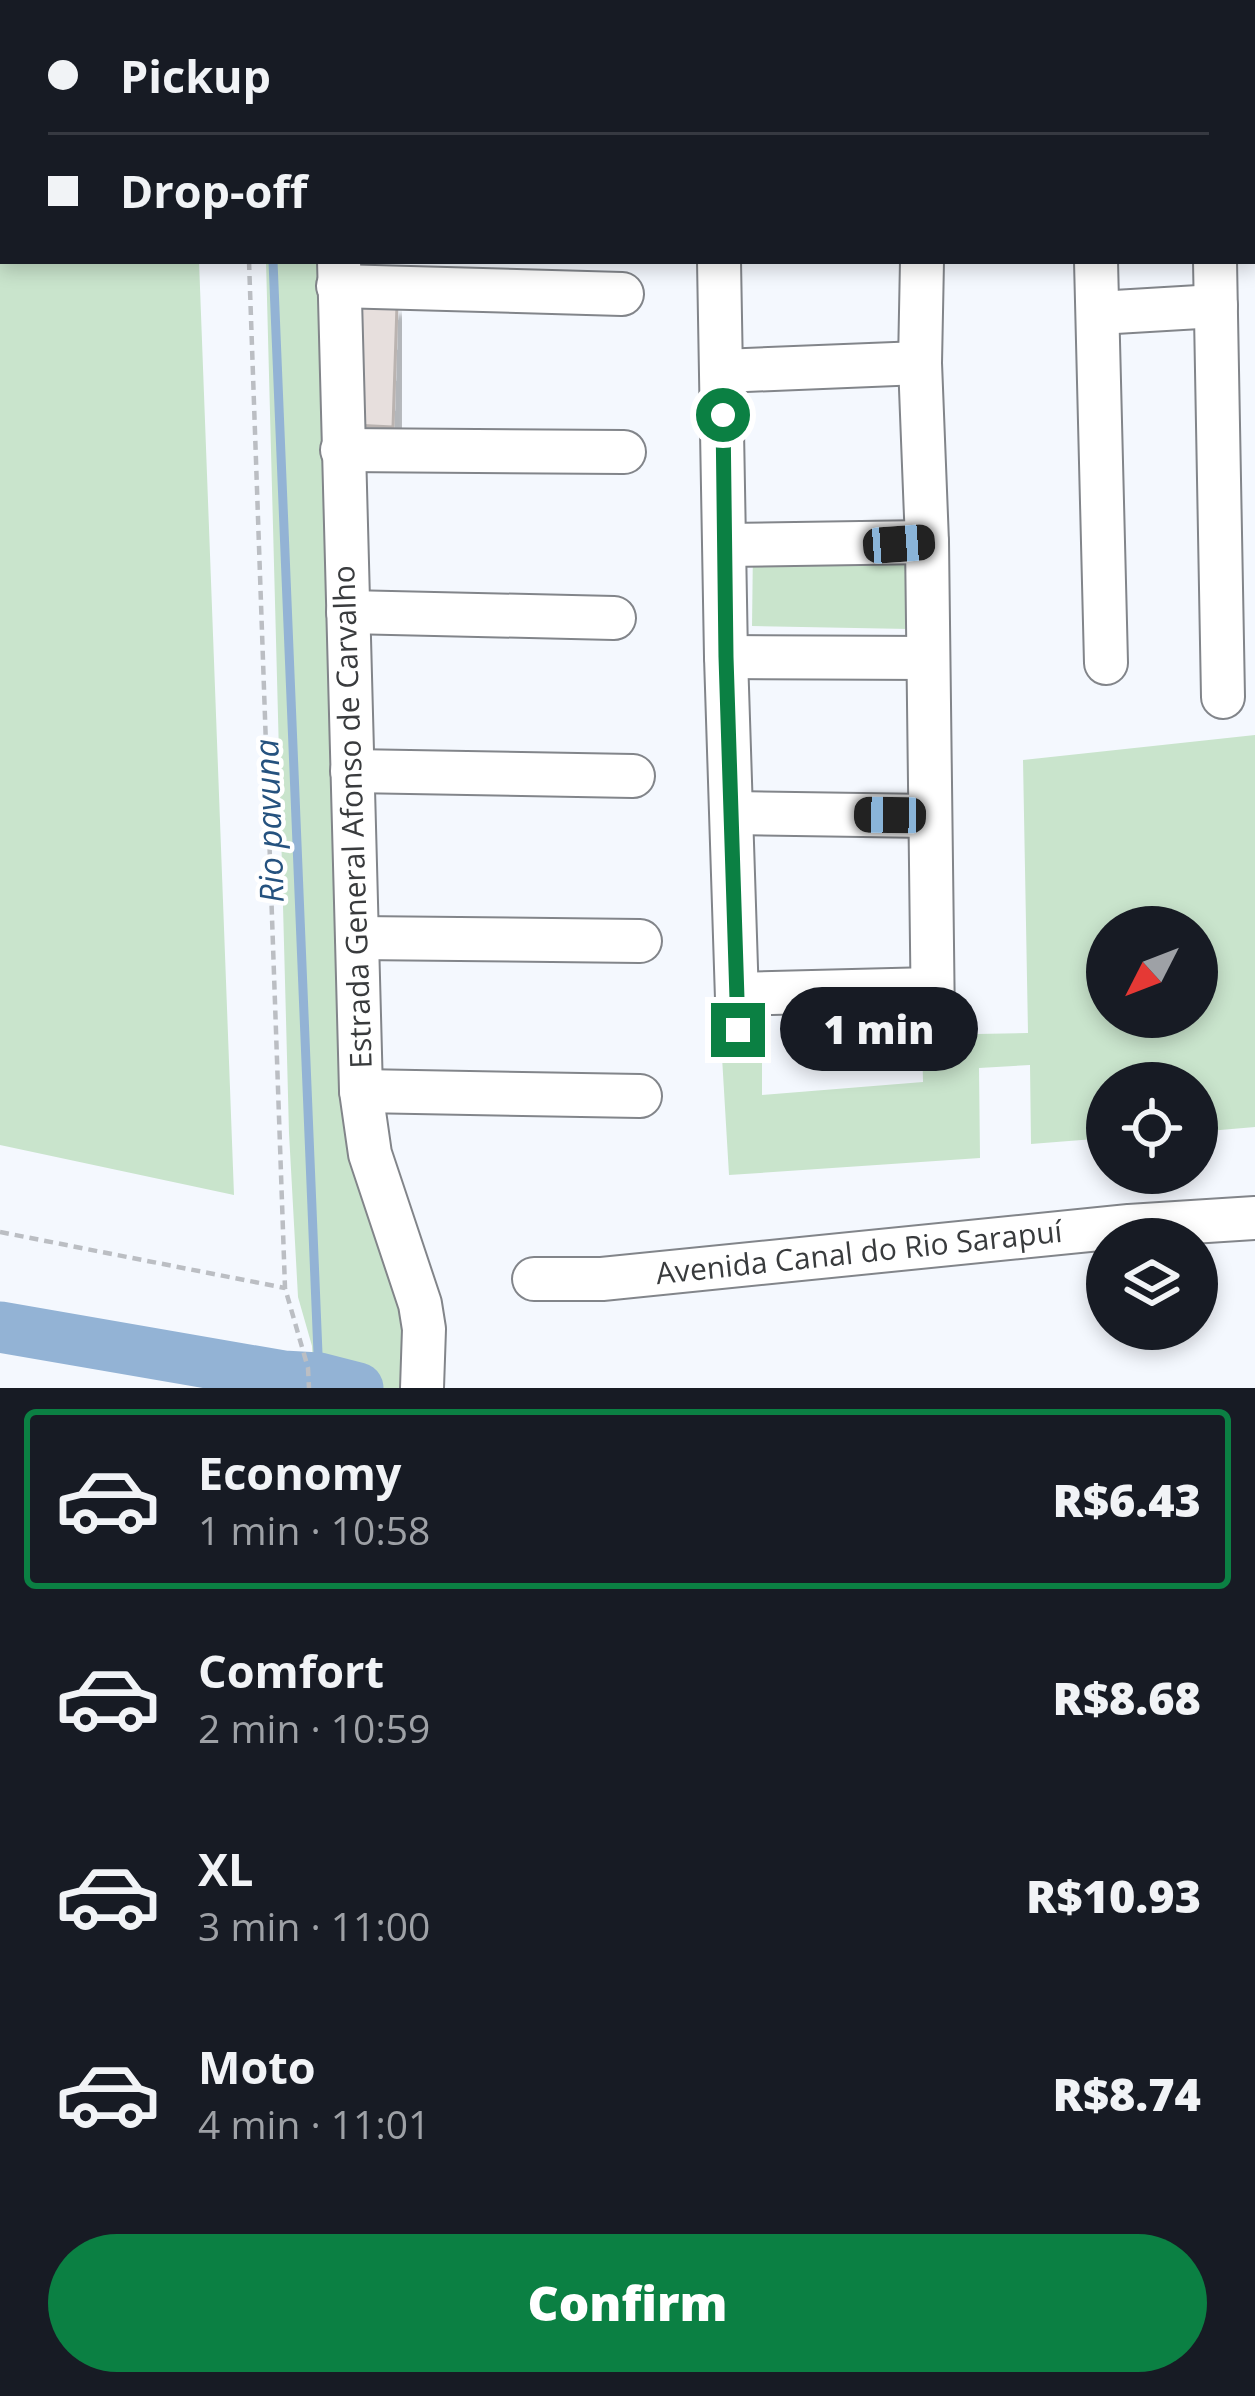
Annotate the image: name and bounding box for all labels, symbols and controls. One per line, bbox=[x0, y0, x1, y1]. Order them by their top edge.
text: Pickup bbox=[120, 45, 271, 106]
text: Drop-off bbox=[120, 160, 307, 221]
route start bbox=[696, 388, 750, 442]
car bbox=[862, 524, 936, 564]
street label: Estrada General Afonso de Carvalho bbox=[322, 565, 381, 1069]
water label: Rio pavuna bbox=[243, 738, 294, 904]
car bbox=[854, 796, 926, 834]
north arrow bbox=[1086, 906, 1218, 1038]
map controls bbox=[1086, 906, 1218, 1350]
callout: 1 min bbox=[780, 988, 978, 1072]
text: 1 min bbox=[824, 1002, 934, 1055]
route end bbox=[711, 1003, 765, 1057]
button: locate bbox=[1086, 1062, 1218, 1194]
street label: Avenida Canal do Rio Sarapuí bbox=[654, 1210, 1065, 1293]
button: layers bbox=[1086, 1218, 1218, 1350]
text: Economy bbox=[198, 1442, 401, 1503]
icon: car bbox=[54, 1445, 162, 1553]
text: R$6.43 bbox=[1052, 1469, 1201, 1530]
text: 1 min · 10:58 bbox=[198, 1503, 430, 1556]
text: Comfort bbox=[198, 1640, 384, 1701]
icon: car bbox=[54, 1643, 162, 1751]
text: R$8.68 bbox=[1052, 1667, 1201, 1728]
text: 2 min · 10:59 bbox=[198, 1701, 430, 1754]
text: XL bbox=[198, 1838, 253, 1899]
icon: car bbox=[54, 1841, 162, 1949]
text: R$10.93 bbox=[1026, 1865, 1201, 1926]
text: 3 min · 11:00 bbox=[198, 1899, 430, 1952]
text: Moto bbox=[198, 2036, 316, 2097]
icon: car bbox=[54, 2039, 162, 2147]
text: R$8.74 bbox=[1052, 2063, 1201, 2124]
text: 4 min · 11:01 bbox=[198, 2097, 430, 2150]
button: Confirm bbox=[48, 2234, 1207, 2372]

